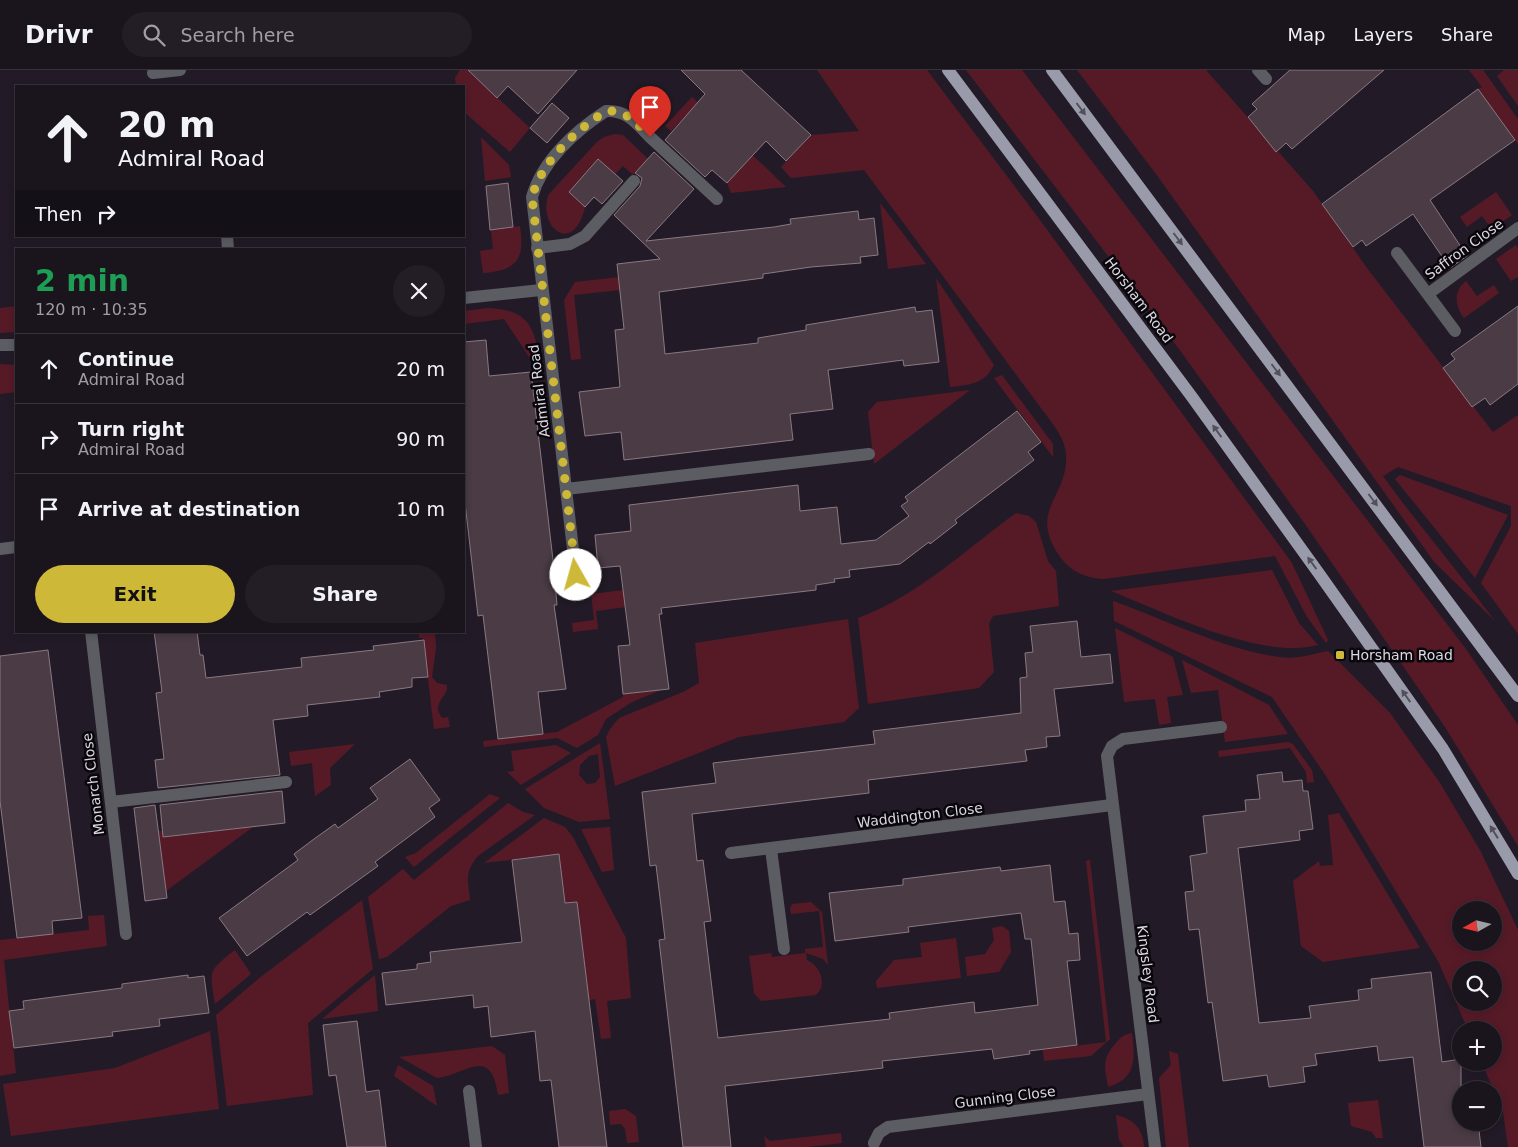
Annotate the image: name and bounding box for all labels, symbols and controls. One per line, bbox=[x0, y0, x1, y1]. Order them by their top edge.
search box bbox=[122, 12, 472, 57]
text: Drivr bbox=[25, 21, 92, 49]
icon: search bbox=[140, 21, 168, 49]
text: Search here bbox=[180, 24, 295, 46]
text: Map bbox=[1287, 24, 1325, 45]
text: Layers bbox=[1353, 24, 1413, 45]
text: Share bbox=[1441, 24, 1493, 45]
pin bbox=[629, 86, 671, 137]
icon: arrive bbox=[636, 93, 664, 121]
one-way arrow bbox=[1076, 102, 1087, 115]
icon: ahead bbox=[35, 105, 100, 170]
text: 20 m bbox=[118, 105, 215, 145]
text: Admiral Road bbox=[118, 146, 265, 171]
icon: right bbox=[92, 200, 120, 228]
text: Then bbox=[35, 203, 82, 225]
street label: Saffron Close bbox=[1422, 215, 1506, 283]
one-way arrow bbox=[1173, 232, 1184, 245]
street label: Horsham Road bbox=[1102, 254, 1176, 346]
text: 2 min bbox=[35, 263, 129, 298]
button: close bbox=[393, 265, 445, 317]
text: 120 m · 10:35 bbox=[35, 300, 148, 319]
street label: Admiral Road bbox=[525, 344, 553, 438]
text: Continue bbox=[78, 348, 174, 370]
icon: ahead bbox=[35, 355, 63, 383]
text: 20 m bbox=[396, 358, 445, 380]
one-way arrow bbox=[1270, 363, 1281, 376]
text: Admiral Road bbox=[78, 370, 185, 389]
text: Turn right bbox=[78, 418, 184, 440]
one-way arrow bbox=[1212, 424, 1222, 438]
icon: right bbox=[35, 425, 63, 453]
text: 90 m bbox=[396, 428, 445, 450]
text: Admiral Road bbox=[78, 440, 185, 459]
one-way arrow bbox=[1367, 493, 1378, 506]
icon: arrive bbox=[35, 495, 63, 523]
text: Arrive at destination bbox=[78, 498, 300, 520]
text: 10 m bbox=[396, 498, 445, 520]
position arrow bbox=[549, 548, 601, 600]
one-way arrow bbox=[1307, 556, 1317, 570]
button: Exit bbox=[35, 565, 235, 623]
button: Share bbox=[245, 565, 445, 623]
place label: Horsham Road bbox=[1350, 647, 1453, 663]
marker: Horsham Road bbox=[1334, 649, 1346, 661]
one-way arrow bbox=[1400, 690, 1411, 703]
street label: Monarch Close bbox=[79, 732, 107, 836]
street label: Waddington Close bbox=[856, 799, 984, 831]
one-way arrow bbox=[1490, 825, 1499, 839]
north arrow bbox=[1452, 901, 1502, 951]
map controls bbox=[1452, 901, 1502, 1131]
street label: Kingsley Road bbox=[1134, 924, 1162, 1024]
button: search bbox=[1452, 961, 1502, 1011]
button: + bbox=[1452, 1021, 1502, 1071]
button: − bbox=[1452, 1081, 1502, 1131]
street label: Gunning Close bbox=[954, 1083, 1056, 1111]

